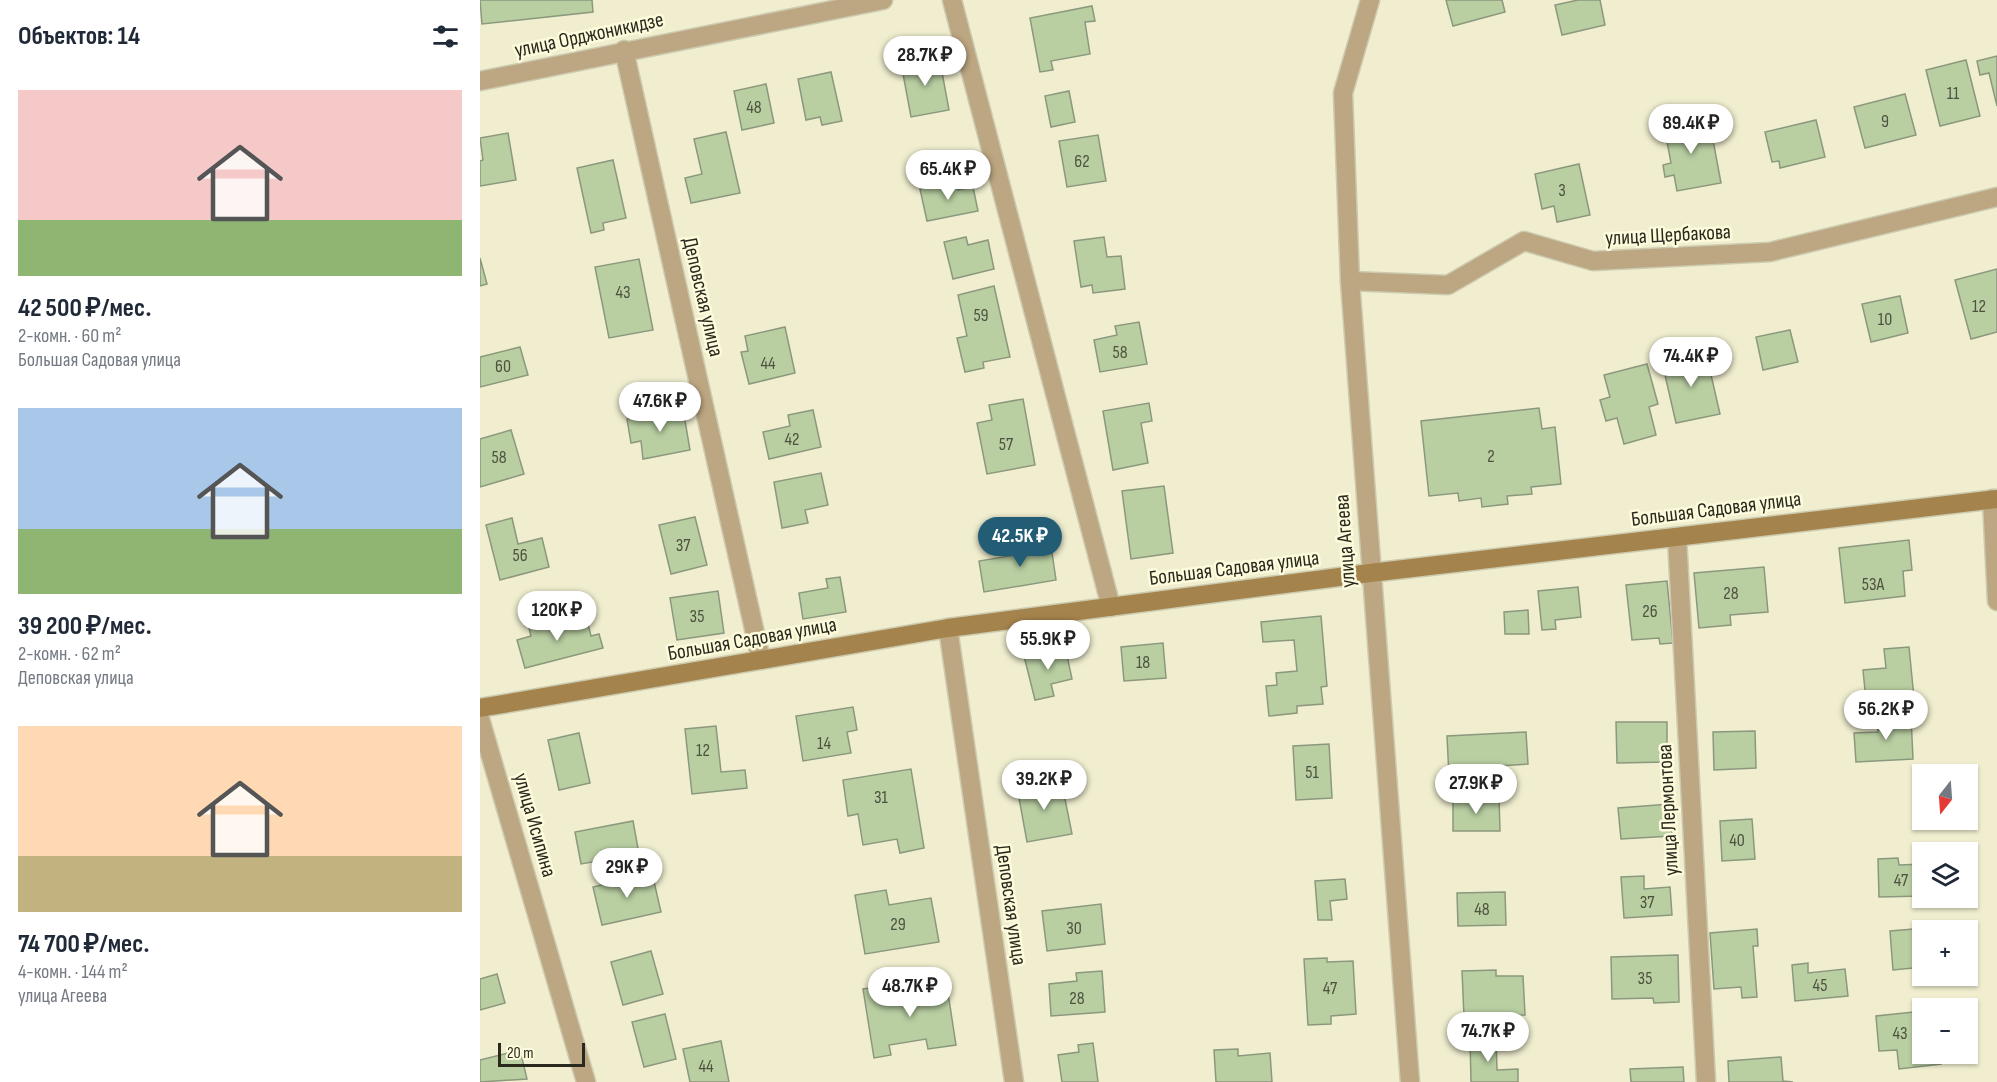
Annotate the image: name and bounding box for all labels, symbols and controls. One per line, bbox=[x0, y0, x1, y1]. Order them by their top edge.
street label: улица Орджоникидзе bbox=[512, 7, 666, 63]
icon: filters bbox=[429, 20, 462, 53]
text: Объектов: 14 bbox=[18, 21, 140, 52]
pin: 28.7K ₽ bbox=[870, 36, 980, 87]
text: 28.7K ₽ bbox=[897, 43, 953, 67]
house number: 11 bbox=[1947, 83, 1960, 104]
house number: 48 bbox=[746, 97, 762, 118]
pin: 89.4K ₽ bbox=[1636, 104, 1746, 155]
text: 89.4K ₽ bbox=[1662, 111, 1720, 135]
house number: 9 bbox=[1881, 111, 1889, 132]
icon: home bbox=[186, 129, 294, 237]
pin: 65.4K ₽ bbox=[893, 150, 1003, 201]
house number: 62 bbox=[1074, 151, 1090, 172]
text: 65.4K ₽ bbox=[920, 157, 976, 181]
house number: 3 bbox=[1558, 180, 1566, 201]
street label: улица Щербакова bbox=[1605, 219, 1731, 251]
street label: Деповская улица bbox=[677, 235, 729, 359]
house number: 43 bbox=[615, 282, 631, 303]
text: 42 500 ₽/мес. bbox=[18, 293, 151, 324]
house number: 12 bbox=[1972, 296, 1986, 317]
house number: 59 bbox=[973, 305, 989, 326]
house number: 10 bbox=[1878, 309, 1892, 330]
text: 2-комн. · 60 m² bbox=[18, 324, 121, 348]
pin: 74.4K ₽ bbox=[1636, 337, 1746, 388]
house number: 58 bbox=[1112, 342, 1128, 363]
text: 74.4K ₽ bbox=[1663, 344, 1719, 368]
text: Большая Садовая улица bbox=[18, 348, 181, 372]
house number: 44 bbox=[760, 353, 776, 374]
house number: 60 bbox=[495, 356, 511, 377]
pin: 47.6K ₽ bbox=[605, 382, 715, 433]
text: 47.6K ₽ bbox=[633, 389, 687, 413]
house number: 42 bbox=[784, 429, 800, 450]
house number: 57 bbox=[999, 434, 1014, 455]
house number: 2 bbox=[1487, 446, 1495, 467]
icon: home bbox=[186, 447, 294, 555]
house number: 58 bbox=[491, 447, 507, 468]
street label: Большая Садовая улица bbox=[1630, 486, 1802, 532]
street label: улица Агеева bbox=[1329, 493, 1361, 589]
pin: 42.5K ₽ bbox=[965, 517, 1075, 568]
text: 42.5K ₽ bbox=[992, 524, 1048, 548]
house number: 37 bbox=[676, 535, 691, 556]
house number: 56 bbox=[512, 545, 528, 566]
street label: Большая Садовая улица bbox=[1148, 545, 1320, 591]
house number: 53А bbox=[1862, 574, 1885, 595]
house number: 28 bbox=[1723, 583, 1739, 604]
pin: 120K ₽ bbox=[508, 591, 606, 642]
text: 120K ₽ bbox=[532, 598, 582, 622]
house number: 26 bbox=[1642, 601, 1658, 622]
house number: 35 bbox=[690, 606, 704, 627]
text: 39 200 ₽/мес. bbox=[18, 611, 152, 642]
street label: Большая Садовая улица bbox=[666, 612, 838, 666]
pin: 55.9K ₽ bbox=[993, 620, 1103, 671]
text: 55.9K ₽ bbox=[1020, 627, 1076, 651]
text: 2-комн. · 62 m² bbox=[18, 642, 121, 666]
house number: 18 bbox=[1136, 652, 1150, 673]
text: Деповская улица bbox=[18, 666, 134, 690]
pin: 56.2K ₽ bbox=[1831, 690, 1941, 741]
text: 56.2K ₽ bbox=[1858, 697, 1914, 721]
house number: 14 bbox=[817, 733, 831, 754]
house number: 12 bbox=[696, 740, 710, 761]
street label: улица Лермонтова bbox=[1652, 744, 1684, 876]
pin: 39.2K ₽ bbox=[989, 760, 1099, 811]
house number: 51 bbox=[1305, 762, 1319, 783]
pin: 27.9K ₽ bbox=[1421, 764, 1531, 815]
north arrow bbox=[1912, 764, 1978, 830]
map controls bbox=[1912, 764, 1978, 1064]
icon: home bbox=[186, 765, 294, 873]
text: 39.2K ₽ bbox=[1016, 767, 1072, 791]
street label: улица Исипина bbox=[508, 770, 562, 880]
text: 27.9K ₽ bbox=[1449, 771, 1503, 795]
house number: 31 bbox=[874, 787, 889, 808]
house number: 40 bbox=[1729, 830, 1745, 851]
button: layers bbox=[1912, 842, 1978, 908]
street label: Деповская улица bbox=[990, 843, 1032, 967]
pin: 29K ₽ bbox=[585, 848, 669, 899]
text: 29K ₽ bbox=[606, 855, 648, 879]
house number: 47 bbox=[1894, 870, 1909, 891]
house number: 37 bbox=[1640, 892, 1655, 913]
house number: 48 bbox=[1474, 899, 1490, 920]
house number: 29 bbox=[890, 914, 906, 935]
house number: 30 bbox=[1066, 918, 1082, 939]
button: + bbox=[1912, 920, 1978, 986]
text: 74 700 ₽/мес. bbox=[18, 929, 150, 960]
text: 4-комн. · 144 m² bbox=[18, 960, 128, 984]
pin: 48.7K ₽ bbox=[855, 967, 965, 1018]
house number: 35 bbox=[1638, 968, 1652, 989]
text: 48.7K ₽ bbox=[882, 974, 938, 998]
house number: 45 bbox=[1813, 975, 1827, 996]
house number: 47 bbox=[1323, 978, 1338, 999]
text: улица Агеева bbox=[18, 984, 107, 1008]
house number: 28 bbox=[1069, 988, 1085, 1009]
button: − bbox=[1912, 998, 1978, 1064]
pin: 74.7K ₽ bbox=[1433, 1012, 1543, 1063]
text: 74.7K ₽ bbox=[1461, 1019, 1515, 1043]
house number: 43 bbox=[1892, 1023, 1908, 1044]
scale bar bbox=[498, 1040, 585, 1068]
text: 20 m bbox=[507, 1044, 534, 1063]
house number: 44 bbox=[698, 1056, 714, 1077]

